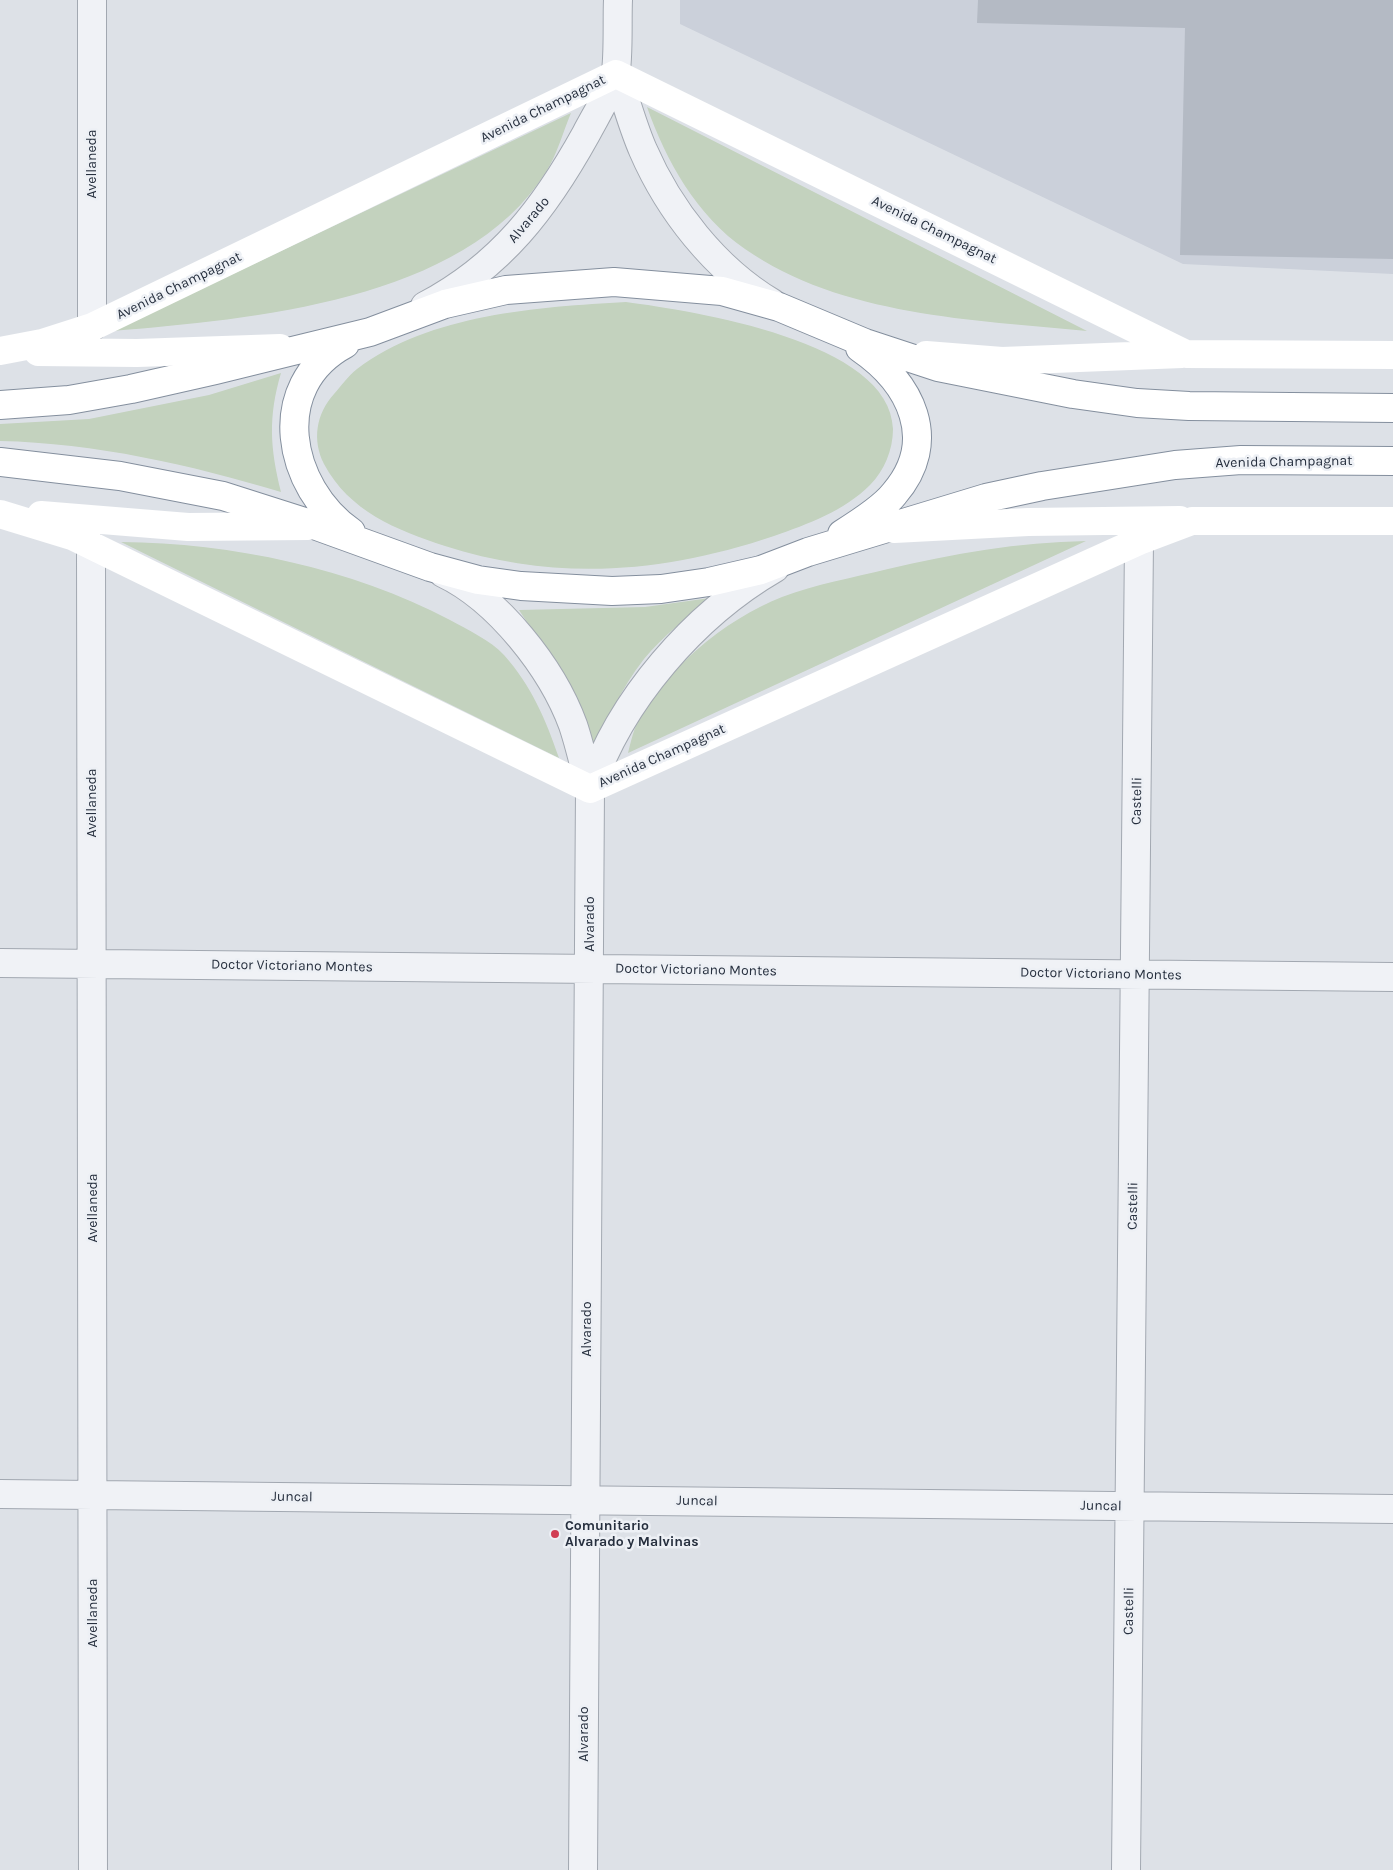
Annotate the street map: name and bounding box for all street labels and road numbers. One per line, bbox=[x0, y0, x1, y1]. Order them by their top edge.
street label: Avenida Champagnat bbox=[478, 71, 608, 147]
street label: Avellaneda bbox=[84, 129, 100, 199]
street label: Avenida Champagnat bbox=[869, 192, 999, 268]
street label: Alvarado bbox=[505, 193, 553, 247]
street label: Avenida Champagnat bbox=[114, 248, 244, 324]
street label: Avenida Champagnat bbox=[1215, 452, 1353, 472]
street label: Avenida Champagnat bbox=[596, 720, 728, 792]
street label: Avellaneda bbox=[84, 768, 100, 838]
street label: Castelli bbox=[1128, 777, 1146, 825]
street label: Alvarado bbox=[582, 896, 598, 952]
street label: Doctor Victoriano Montes bbox=[211, 956, 373, 976]
street label: Doctor Victoriano Montes bbox=[615, 960, 777, 980]
street label: Doctor Victoriano Montes bbox=[1020, 964, 1182, 984]
street label: Avellaneda bbox=[85, 1173, 101, 1243]
street label: Castelli bbox=[1124, 1182, 1142, 1230]
street label: Alvarado bbox=[579, 1301, 595, 1357]
street label: Juncal bbox=[271, 1488, 313, 1506]
street label: Juncal bbox=[676, 1492, 718, 1510]
street label: Juncal bbox=[1080, 1497, 1122, 1515]
street label: Avellaneda bbox=[85, 1578, 101, 1648]
street label: Castelli bbox=[1120, 1587, 1138, 1635]
street label: Alvarado bbox=[576, 1706, 592, 1762]

